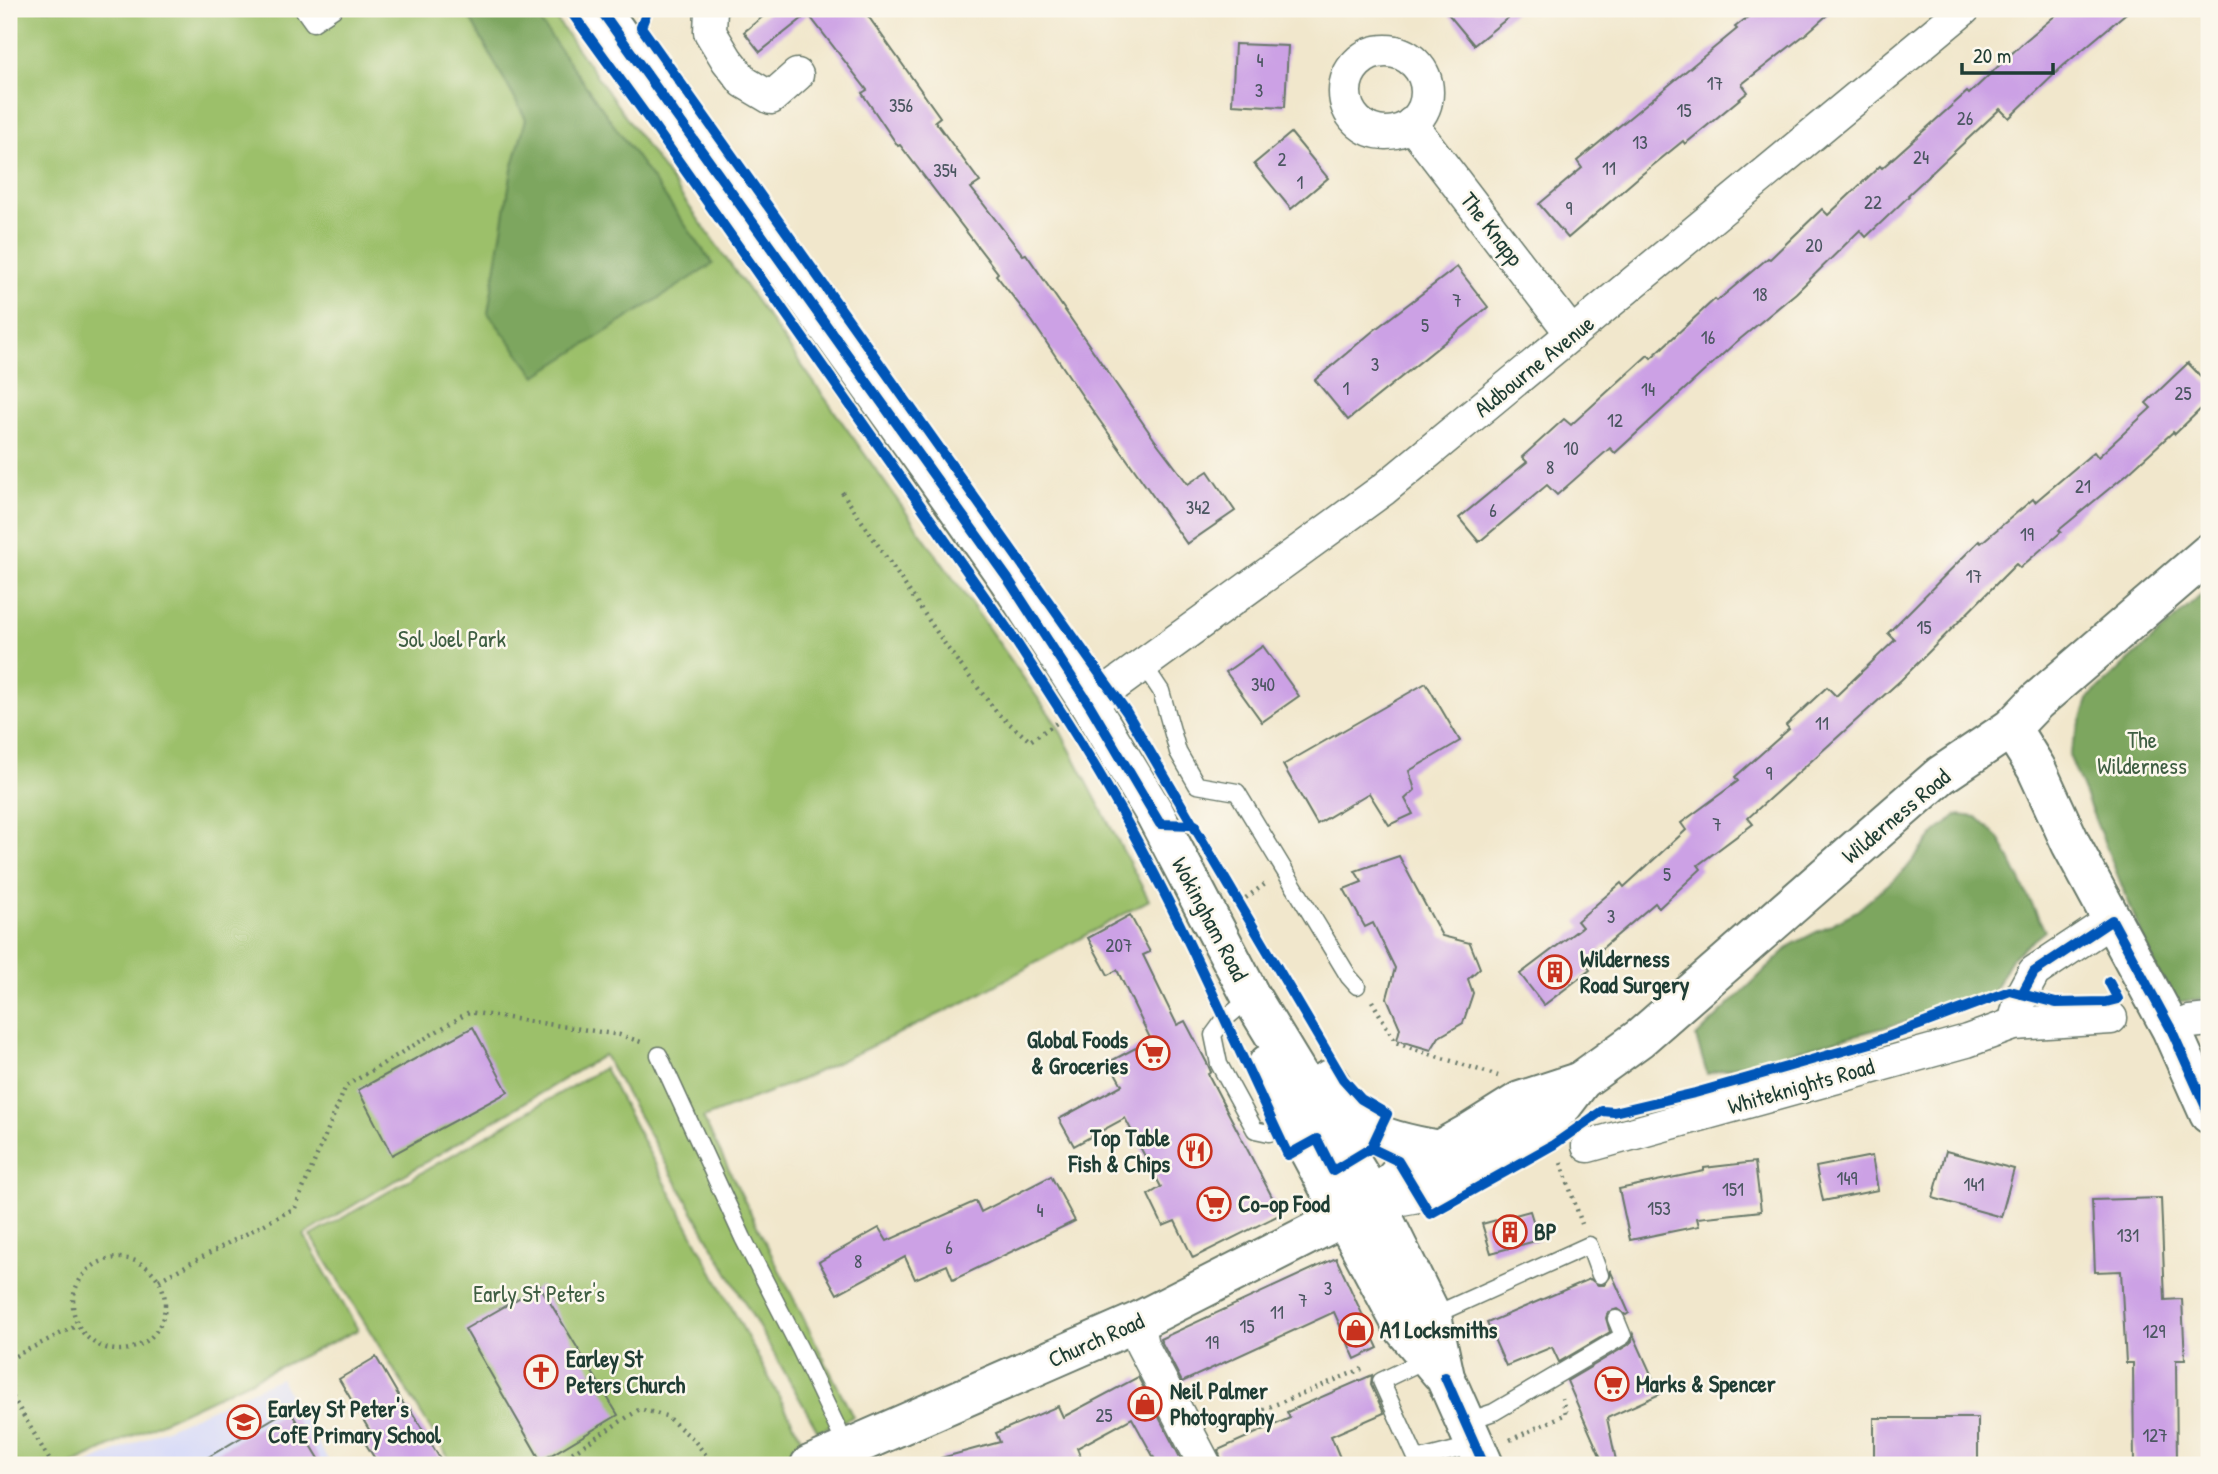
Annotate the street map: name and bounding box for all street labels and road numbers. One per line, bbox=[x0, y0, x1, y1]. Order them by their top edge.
street label: The Knapp bbox=[1454, 185, 1531, 272]
street label: Aldbourne Avenue bbox=[1467, 308, 1600, 424]
street label: Wilderness Road bbox=[1835, 761, 1956, 870]
street label: Wokingham Road bbox=[1165, 851, 1256, 986]
street label: Whiteknights Road bbox=[1724, 1050, 1878, 1121]
street label: Church Road bbox=[1043, 1305, 1149, 1374]

